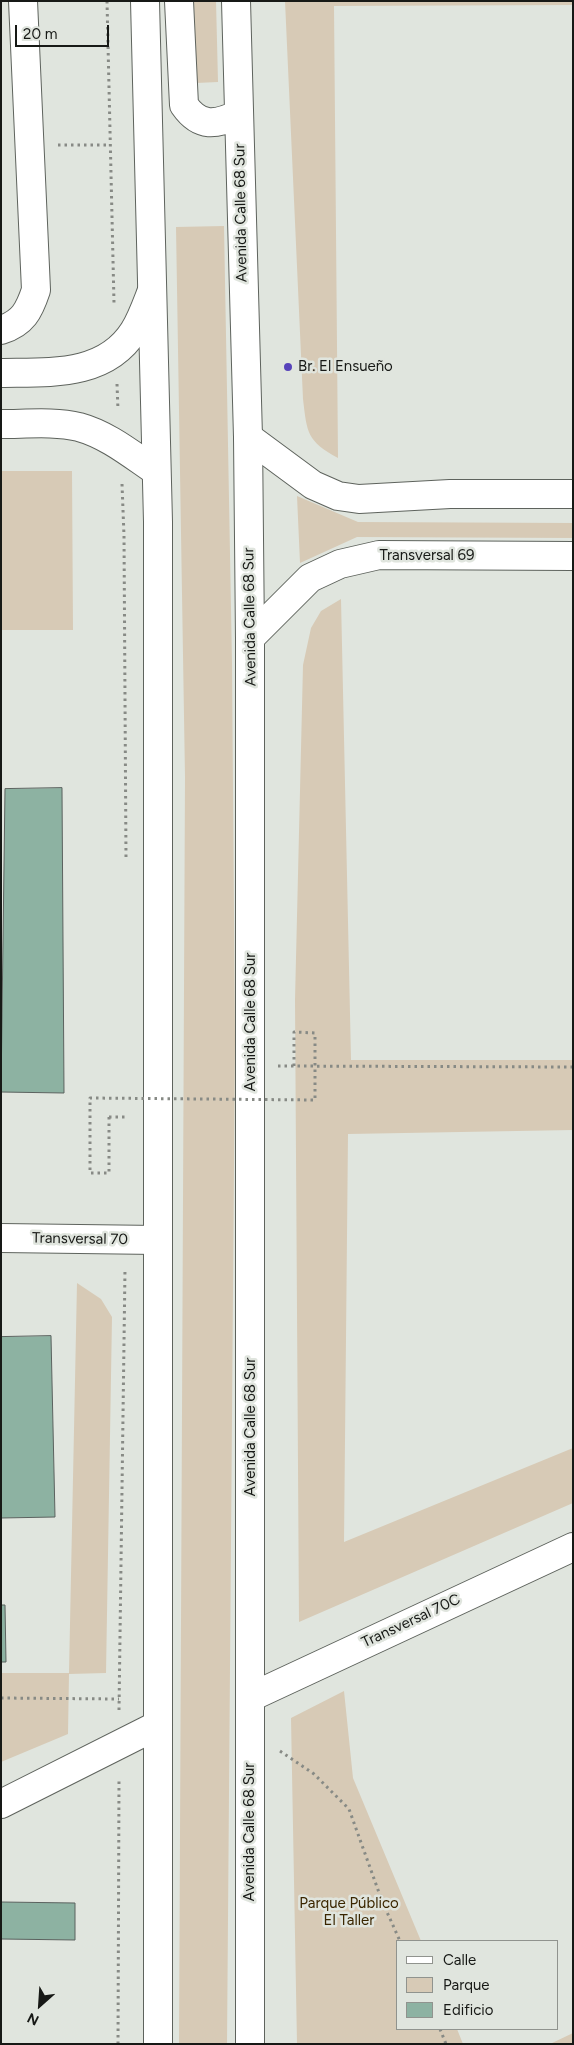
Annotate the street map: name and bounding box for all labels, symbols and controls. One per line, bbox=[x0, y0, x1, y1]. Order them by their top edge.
scale bar bbox=[18, 15, 111, 47]
text: 20 m bbox=[23, 25, 57, 43]
street label: Avenida Calle 68 Sur bbox=[231, 143, 251, 283]
place label: Br. El Ensueño bbox=[298, 358, 393, 376]
marker: Br. El Ensueño bbox=[282, 361, 294, 373]
street label: Avenida Calle 68 Sur bbox=[240, 547, 260, 687]
street label: Transversal 69 bbox=[379, 547, 475, 565]
street label: Avenida Calle 68 Sur bbox=[242, 953, 260, 1091]
street label: Transversal 70 bbox=[32, 1229, 128, 1249]
street label: Avenida Calle 68 Sur bbox=[242, 1358, 260, 1496]
street label: Transversal 70C bbox=[359, 1590, 463, 1652]
street label: Avenida Calle 68 Sur bbox=[241, 1763, 259, 1901]
park label: Parque Público El Taller bbox=[299, 1895, 399, 1930]
legend bbox=[396, 1940, 559, 2030]
text: Calle bbox=[443, 1951, 476, 1969]
text: Parque bbox=[443, 1976, 490, 1994]
north arrow bbox=[15, 1980, 65, 2030]
text: Edificio bbox=[443, 2001, 493, 2019]
text: N bbox=[25, 2009, 42, 2029]

